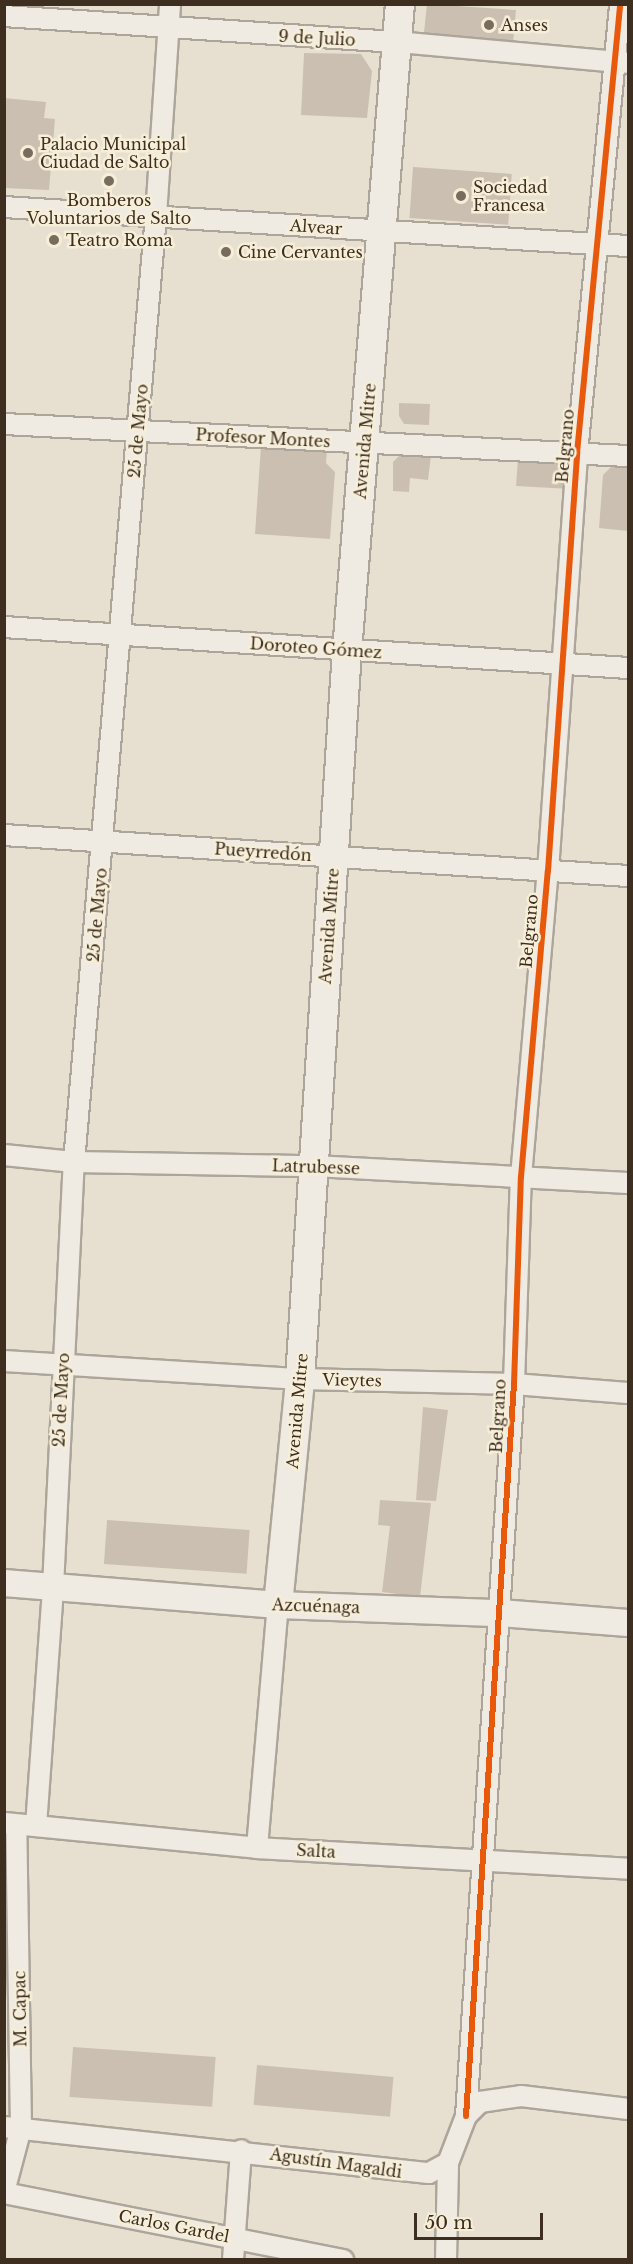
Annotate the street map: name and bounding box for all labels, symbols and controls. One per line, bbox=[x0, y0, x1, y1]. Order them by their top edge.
place label: Anses bbox=[501, 15, 548, 35]
marker: Anses bbox=[482, 18, 496, 32]
street label: 9 de Julio bbox=[278, 26, 356, 50]
place label: Palacio Municipal Ciudad de Salto bbox=[40, 134, 186, 172]
marker: Palacio Municipal Ciudad de Salto bbox=[21, 146, 35, 160]
marker: Bomberos Voluntarios de Salto bbox=[102, 174, 116, 188]
place label: Sociedad Francesa bbox=[473, 177, 547, 215]
marker: Sociedad Francesa bbox=[454, 189, 468, 203]
place label: Bomberos Voluntarios de Salto bbox=[27, 190, 191, 228]
street label: Alvear bbox=[289, 216, 343, 238]
place label: Teatro Roma bbox=[66, 230, 173, 250]
marker: Teatro Roma bbox=[47, 233, 61, 247]
place label: Cine Cervantes bbox=[238, 242, 363, 262]
marker: Cine Cervantes bbox=[219, 245, 233, 259]
street label: Avenida Mitre bbox=[350, 382, 380, 500]
street label: 25 de Mayo bbox=[124, 383, 152, 479]
street label: Belgrano bbox=[552, 408, 578, 484]
street label: Profesor Montes bbox=[195, 425, 331, 451]
street label: Doroteo Gómez bbox=[249, 634, 383, 662]
street label: Pueyrredón bbox=[214, 839, 312, 865]
street label: 25 de Mayo bbox=[83, 867, 111, 963]
street label: Avenida Mitre bbox=[315, 867, 343, 985]
street label: Belgrano bbox=[516, 893, 542, 969]
street label: Latrubesse bbox=[272, 1156, 360, 1178]
street label: 25 de Mayo bbox=[49, 1352, 73, 1448]
street label: Avenida Mitre bbox=[282, 1352, 312, 1470]
street label: Vieytes bbox=[322, 1370, 382, 1390]
street label: Belgrano bbox=[486, 1378, 510, 1454]
street label: Azcuénaga bbox=[272, 1595, 360, 1617]
street label: Salta bbox=[296, 1840, 336, 1862]
street label: M. Capac bbox=[10, 1971, 30, 2047]
street label: Agustín Magaldi bbox=[269, 2144, 403, 2182]
scale bar bbox=[417, 2201, 546, 2239]
street label: Carlos Gardel bbox=[117, 2206, 231, 2246]
text: 50 m bbox=[425, 2212, 473, 2234]

